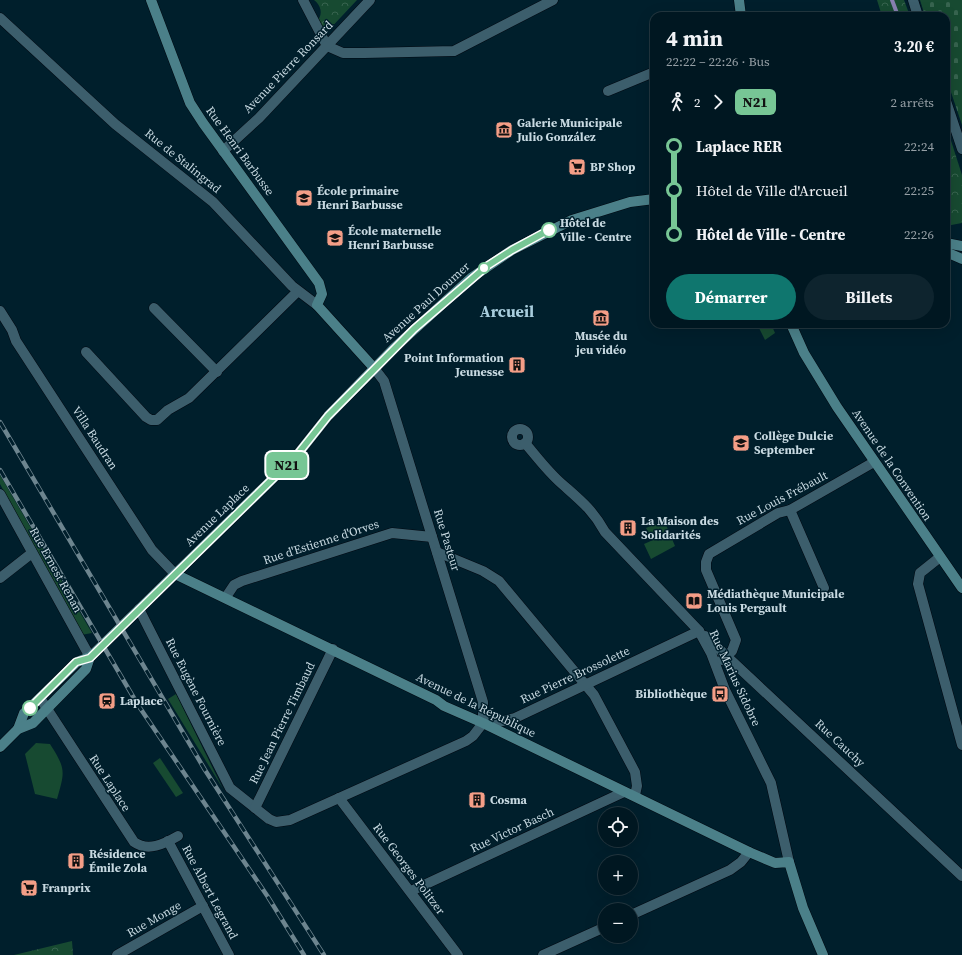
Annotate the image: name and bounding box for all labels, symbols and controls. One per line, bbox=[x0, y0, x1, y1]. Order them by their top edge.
street label: Avenue Pierre Ronsard bbox=[240, 17, 336, 117]
text: 4 min bbox=[666, 23, 723, 53]
text: 3.20 € bbox=[894, 36, 934, 57]
text: 22:22 – 22:26 · Bus bbox=[666, 53, 770, 70]
icon: walk bbox=[666, 91, 688, 113]
icon: forward bbox=[707, 91, 729, 113]
text: N21 bbox=[743, 92, 768, 112]
text: 2 bbox=[694, 94, 701, 111]
text: 2 arrêts bbox=[891, 94, 934, 111]
street label: Rue Henri Barbusse bbox=[202, 103, 278, 199]
place label: Galerie Municipale Julio González bbox=[516, 115, 622, 145]
museum icon: Galerie Municipale Julio González bbox=[494, 120, 514, 140]
street label: Rue de Stalingrad bbox=[142, 125, 225, 197]
text: Laplace RER bbox=[696, 136, 782, 157]
text: 22:24 bbox=[904, 138, 934, 155]
supermarket icon: BP Shop bbox=[567, 157, 587, 177]
place label: BP Shop bbox=[590, 159, 635, 175]
text: Hôtel de Ville d'Arcueil bbox=[696, 180, 848, 201]
text: 22:25 bbox=[904, 182, 934, 199]
place label: École primaire Henri Barbusse bbox=[317, 183, 403, 213]
school or university icon: École primaire Henri Barbusse bbox=[294, 188, 314, 208]
place label: Hôtel de Ville - Centre bbox=[560, 215, 631, 245]
marker: Hôtel de Ville - Centre bbox=[541, 222, 557, 238]
place label: École maternelle Henri Barbusse bbox=[348, 223, 441, 253]
text: Hôtel de Ville - Centre bbox=[696, 224, 845, 245]
text: 22:26 bbox=[904, 226, 934, 243]
school or university icon: École maternelle Henri Barbusse bbox=[325, 228, 345, 248]
street label: Avenue Paul Doumer bbox=[379, 258, 473, 346]
unlabelled marker bbox=[478, 262, 490, 274]
button: Démarrer bbox=[666, 274, 796, 320]
button: Billets bbox=[804, 274, 934, 320]
district label: Arcueil bbox=[480, 300, 534, 322]
museum icon: Musée du jeu vidéo bbox=[591, 308, 611, 328]
place label: Musée du jeu vidéo bbox=[574, 328, 628, 358]
place label: Point Information Jeunesse bbox=[404, 350, 505, 380]
building icon: Point Information Jeunesse bbox=[507, 355, 527, 375]
street label: Villa Baudran bbox=[68, 403, 122, 473]
street label: Avenue de la Convention bbox=[849, 406, 935, 524]
place label: Collège Dulcie September bbox=[754, 428, 833, 458]
school or university icon: Collège Dulcie September bbox=[731, 433, 751, 453]
line badge: N21 bbox=[264, 452, 310, 478]
text: N21 bbox=[274, 455, 300, 475]
street label: Rue Louis Frébault bbox=[734, 467, 830, 529]
street label: Avenue Laplace bbox=[181, 480, 253, 550]
street label: Rue Pasteur bbox=[430, 507, 464, 573]
place label: La Maison des Solidarités bbox=[641, 513, 719, 543]
street label: Rue d'Estienne d'Orves bbox=[261, 516, 381, 568]
building icon: La Maison des Solidarités bbox=[618, 518, 638, 538]
street label: Rue Ernest Renan bbox=[26, 524, 86, 616]
place label: Médiathèque Municipale Louis Pergault bbox=[707, 586, 844, 616]
library icon: Médiathèque Municipale Louis Pergault bbox=[684, 591, 704, 611]
street label: Rue Marius Sidobre bbox=[706, 627, 764, 729]
street label: Rue Eugène Fournière bbox=[162, 635, 230, 749]
street label: Rue Pierre Brossolette bbox=[518, 643, 632, 707]
street label: Rue Jean Pierre Timbaud bbox=[245, 659, 319, 787]
street label: Avenue de la République bbox=[413, 669, 539, 741]
bus stop icon: Bibliothèque bbox=[710, 684, 730, 704]
place label: Bibliothèque bbox=[635, 686, 707, 702]
station icon: Laplace bbox=[97, 691, 117, 711]
place label: Laplace bbox=[120, 693, 163, 709]
unlabelled marker bbox=[22, 700, 38, 716]
street label: Rue Cauchy bbox=[812, 716, 869, 771]
street label: Rue Laplace bbox=[86, 751, 134, 815]
building icon: Cosma bbox=[467, 790, 487, 810]
place label: Cosma bbox=[490, 792, 528, 808]
street label: Rue Victor Basch bbox=[468, 804, 556, 856]
map controls bbox=[598, 807, 638, 943]
button: locate bbox=[598, 807, 638, 847]
street label: Rue Georges Politzer bbox=[369, 820, 449, 918]
street label: Rue Albert Legrand bbox=[178, 842, 242, 942]
place label: Résidence Émile Zola bbox=[89, 846, 148, 876]
building icon: Résidence Émile Zola bbox=[66, 851, 86, 871]
button: + bbox=[598, 855, 638, 895]
supermarket icon: Franprix bbox=[19, 878, 39, 898]
place label: Franprix bbox=[42, 880, 91, 896]
street label: Rue Monge bbox=[124, 897, 184, 941]
button: − bbox=[598, 903, 638, 943]

